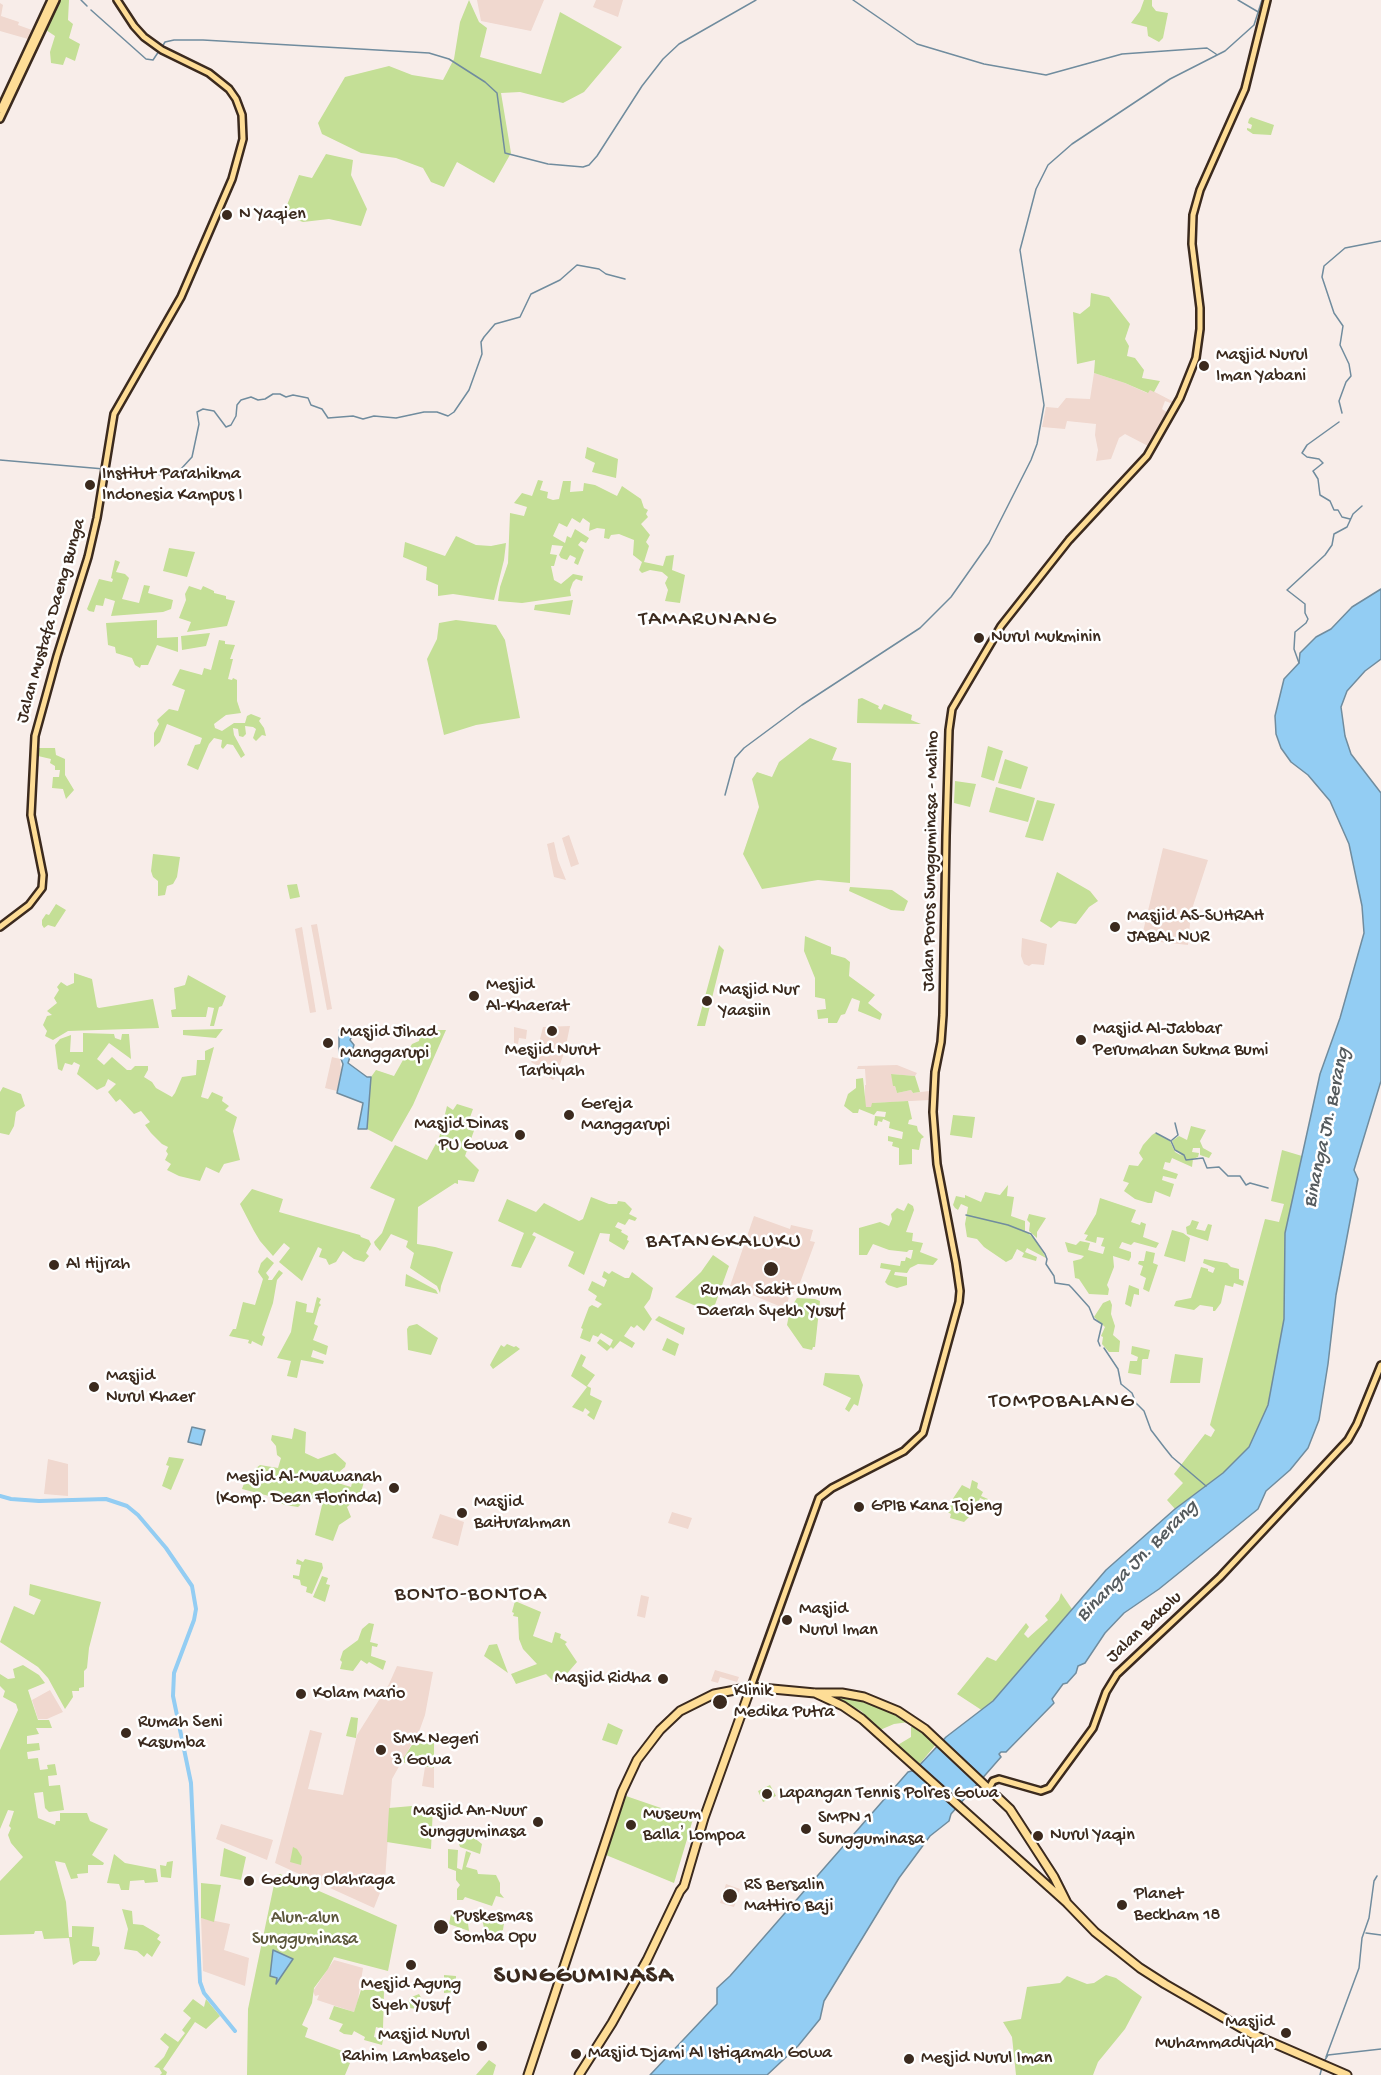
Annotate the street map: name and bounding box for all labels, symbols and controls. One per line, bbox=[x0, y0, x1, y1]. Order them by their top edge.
place label: N Yaqien bbox=[239, 204, 306, 226]
marker: N Yaqien bbox=[220, 208, 234, 222]
place label: Masjid Nurul Iman Yabani bbox=[1216, 345, 1308, 388]
marker: Masjid Nurul Iman Yabani bbox=[1197, 359, 1211, 373]
place label: Institut Parahikma Indonesia Kampus I bbox=[102, 464, 243, 506]
marker: Institut Parahikma Indonesia Kampus I bbox=[83, 478, 97, 492]
street label: Jalan Mustafa Daeng Bunga bbox=[12, 516, 92, 726]
district label: TAMARUNANG bbox=[639, 608, 777, 634]
place label: Nurul Mukminin bbox=[991, 627, 1101, 649]
marker: Nurul Mukminin bbox=[972, 631, 986, 645]
street label: Jalan Poros Sungguminasa - Malino bbox=[919, 730, 945, 992]
place label: Masjid AS-SUHRAH JABAL NUR bbox=[1127, 906, 1264, 948]
marker: Masjid AS-SUHRAH JABAL NUR bbox=[1108, 920, 1122, 934]
place label: Mesjid Al-Khaerat bbox=[486, 975, 569, 1018]
place label: Masjid Nur Yaasiin bbox=[719, 980, 799, 1022]
marker: Mesjid Al-Khaerat bbox=[467, 989, 481, 1003]
marker: Masjid Nur Yaasiin bbox=[700, 994, 714, 1008]
place label: Masjid Al-Jabbar Perumahan Sukma Bumi bbox=[1093, 1019, 1268, 1062]
place label: Masjid Jihad Manggarupi bbox=[340, 1022, 437, 1064]
marker: Mesjid Nurut Tarbiyah bbox=[545, 1024, 559, 1038]
marker: Masjid Al-Jabbar Perumahan Sukma Bumi bbox=[1074, 1033, 1088, 1047]
marker: Masjid Jihad Manggarupi bbox=[321, 1036, 335, 1050]
place label: Mesjid Nurut Tarbiyah bbox=[505, 1040, 599, 1082]
water label: Binanga Jn. Berang bbox=[1299, 1046, 1357, 1210]
place label: Gereja Manggarupi bbox=[581, 1094, 670, 1136]
marker: Gereja Manggarupi bbox=[562, 1108, 576, 1122]
place label: Masjid Dinas PU Gowa bbox=[414, 1114, 508, 1156]
marker: Masjid Dinas PU Gowa bbox=[513, 1128, 527, 1142]
district label: BATANGKALUKU bbox=[646, 1230, 802, 1256]
place label: Al Hijrah bbox=[66, 1254, 130, 1276]
marker: Al Hijrah bbox=[47, 1258, 61, 1272]
marker: Rumah Sakit Umum Daerah Syekh Yusuf bbox=[762, 1260, 780, 1278]
place label: Rumah Sakit Umum Daerah Syekh Yusuf bbox=[697, 1280, 845, 1322]
place label: Masjid Nurul Khaer bbox=[106, 1366, 194, 1408]
marker: Masjid Nurul Khaer bbox=[87, 1380, 101, 1394]
district label: TOMPOBALANG bbox=[989, 1390, 1135, 1416]
place label: Mesjid Al-Muawanah (Komp. Dean Florinda) bbox=[215, 1467, 382, 1510]
marker: Mesjid Al-Muawanah (Komp. Dean Florinda) bbox=[387, 1481, 401, 1495]
place label: Masjid Baiturahman bbox=[474, 1492, 570, 1534]
place label: GPIB Kana Tojeng bbox=[871, 1496, 1002, 1518]
water label: Binanga Jn. Berang bbox=[1072, 1496, 1204, 1628]
marker: GPIB Kana Tojeng bbox=[852, 1500, 866, 1514]
marker: Masjid Baiturahman bbox=[455, 1506, 469, 1520]
district label: BONTO-BONTOA bbox=[395, 1583, 547, 1609]
street label: Jalan Bakolu bbox=[1103, 1588, 1187, 1668]
place label: Masjid Nurul Iman bbox=[799, 1599, 878, 1642]
marker: Masjid Nurul Iman bbox=[780, 1613, 794, 1627]
place label: Masjid Ridha bbox=[554, 1668, 651, 1690]
marker: Masjid Ridha bbox=[656, 1672, 670, 1686]
place label: Klinik Medika Putra bbox=[734, 1681, 835, 1724]
place label: Kolam Mario bbox=[313, 1683, 405, 1705]
marker: Kolam Mario bbox=[294, 1687, 308, 1701]
marker: Klinik Medika Putra bbox=[711, 1693, 729, 1711]
place label: Rumah Seni Kasumba bbox=[138, 1712, 223, 1754]
marker: Rumah Seni Kasumba bbox=[119, 1726, 133, 1740]
place label: SMK Negeri 3 Gowa bbox=[393, 1729, 479, 1772]
marker: SMK Negeri 3 Gowa bbox=[374, 1743, 388, 1757]
place label: Lapangan Tennis Polres Gowa bbox=[779, 1783, 999, 1805]
marker: Lapangan Tennis Polres Gowa bbox=[760, 1787, 774, 1801]
place label: Masjid An-Nuur Sungguminasa bbox=[413, 1801, 526, 1844]
place label: Museum Ballaʼ Lompoa bbox=[643, 1804, 745, 1846]
place label: SMPN 1 Sungguminasa bbox=[818, 1808, 924, 1850]
marker: Masjid An-Nuur Sungguminasa bbox=[531, 1815, 545, 1829]
marker: Museum Ballaʼ Lompoa bbox=[624, 1818, 638, 1832]
marker: SMPN 1 Sungguminasa bbox=[799, 1822, 813, 1836]
place label: Nurul Yaqin bbox=[1050, 1825, 1135, 1847]
marker: Nurul Yaqin bbox=[1031, 1829, 1045, 1843]
place label: Gedung Olahraga bbox=[261, 1870, 395, 1892]
marker: Gedung Olahraga bbox=[242, 1874, 256, 1888]
place label: RS Bersalin Mattiro Baji bbox=[744, 1875, 833, 1918]
place label: Planet Beckham 18 bbox=[1134, 1884, 1220, 1926]
marker: RS Bersalin Mattiro Baji bbox=[721, 1887, 739, 1905]
marker: Planet Beckham 18 bbox=[1115, 1898, 1129, 1912]
place label: Puskesmas Somba Opu bbox=[454, 1906, 536, 1948]
park label: Alun-alun Sungguminasa bbox=[252, 1908, 358, 1950]
marker: Puskesmas Somba Opu bbox=[432, 1918, 450, 1936]
marker: Mesjid Agung Syeh Yusuf bbox=[404, 1958, 418, 1972]
district label: SUNGGUMINASA bbox=[494, 1963, 674, 1991]
place label: Mesjid Agung Syeh Yusuf bbox=[361, 1974, 461, 2016]
place label: Masjid Muhammadiyah bbox=[1155, 2012, 1274, 2054]
place label: Masjid Nurul Rahim Lambaselo bbox=[342, 2025, 470, 2068]
marker: Masjid Muhammadiyah bbox=[1279, 2026, 1293, 2040]
marker: Masjid Nurul Rahim Lambaselo bbox=[475, 2039, 489, 2053]
place label: Masjid Djami Al Istiqamah Gowa bbox=[588, 2043, 832, 2065]
marker: Masjid Djami Al Istiqamah Gowa bbox=[569, 2047, 583, 2061]
place label: Mesjid Nurul Iman bbox=[921, 2048, 1052, 2070]
marker: Mesjid Nurul Iman bbox=[902, 2052, 916, 2066]

